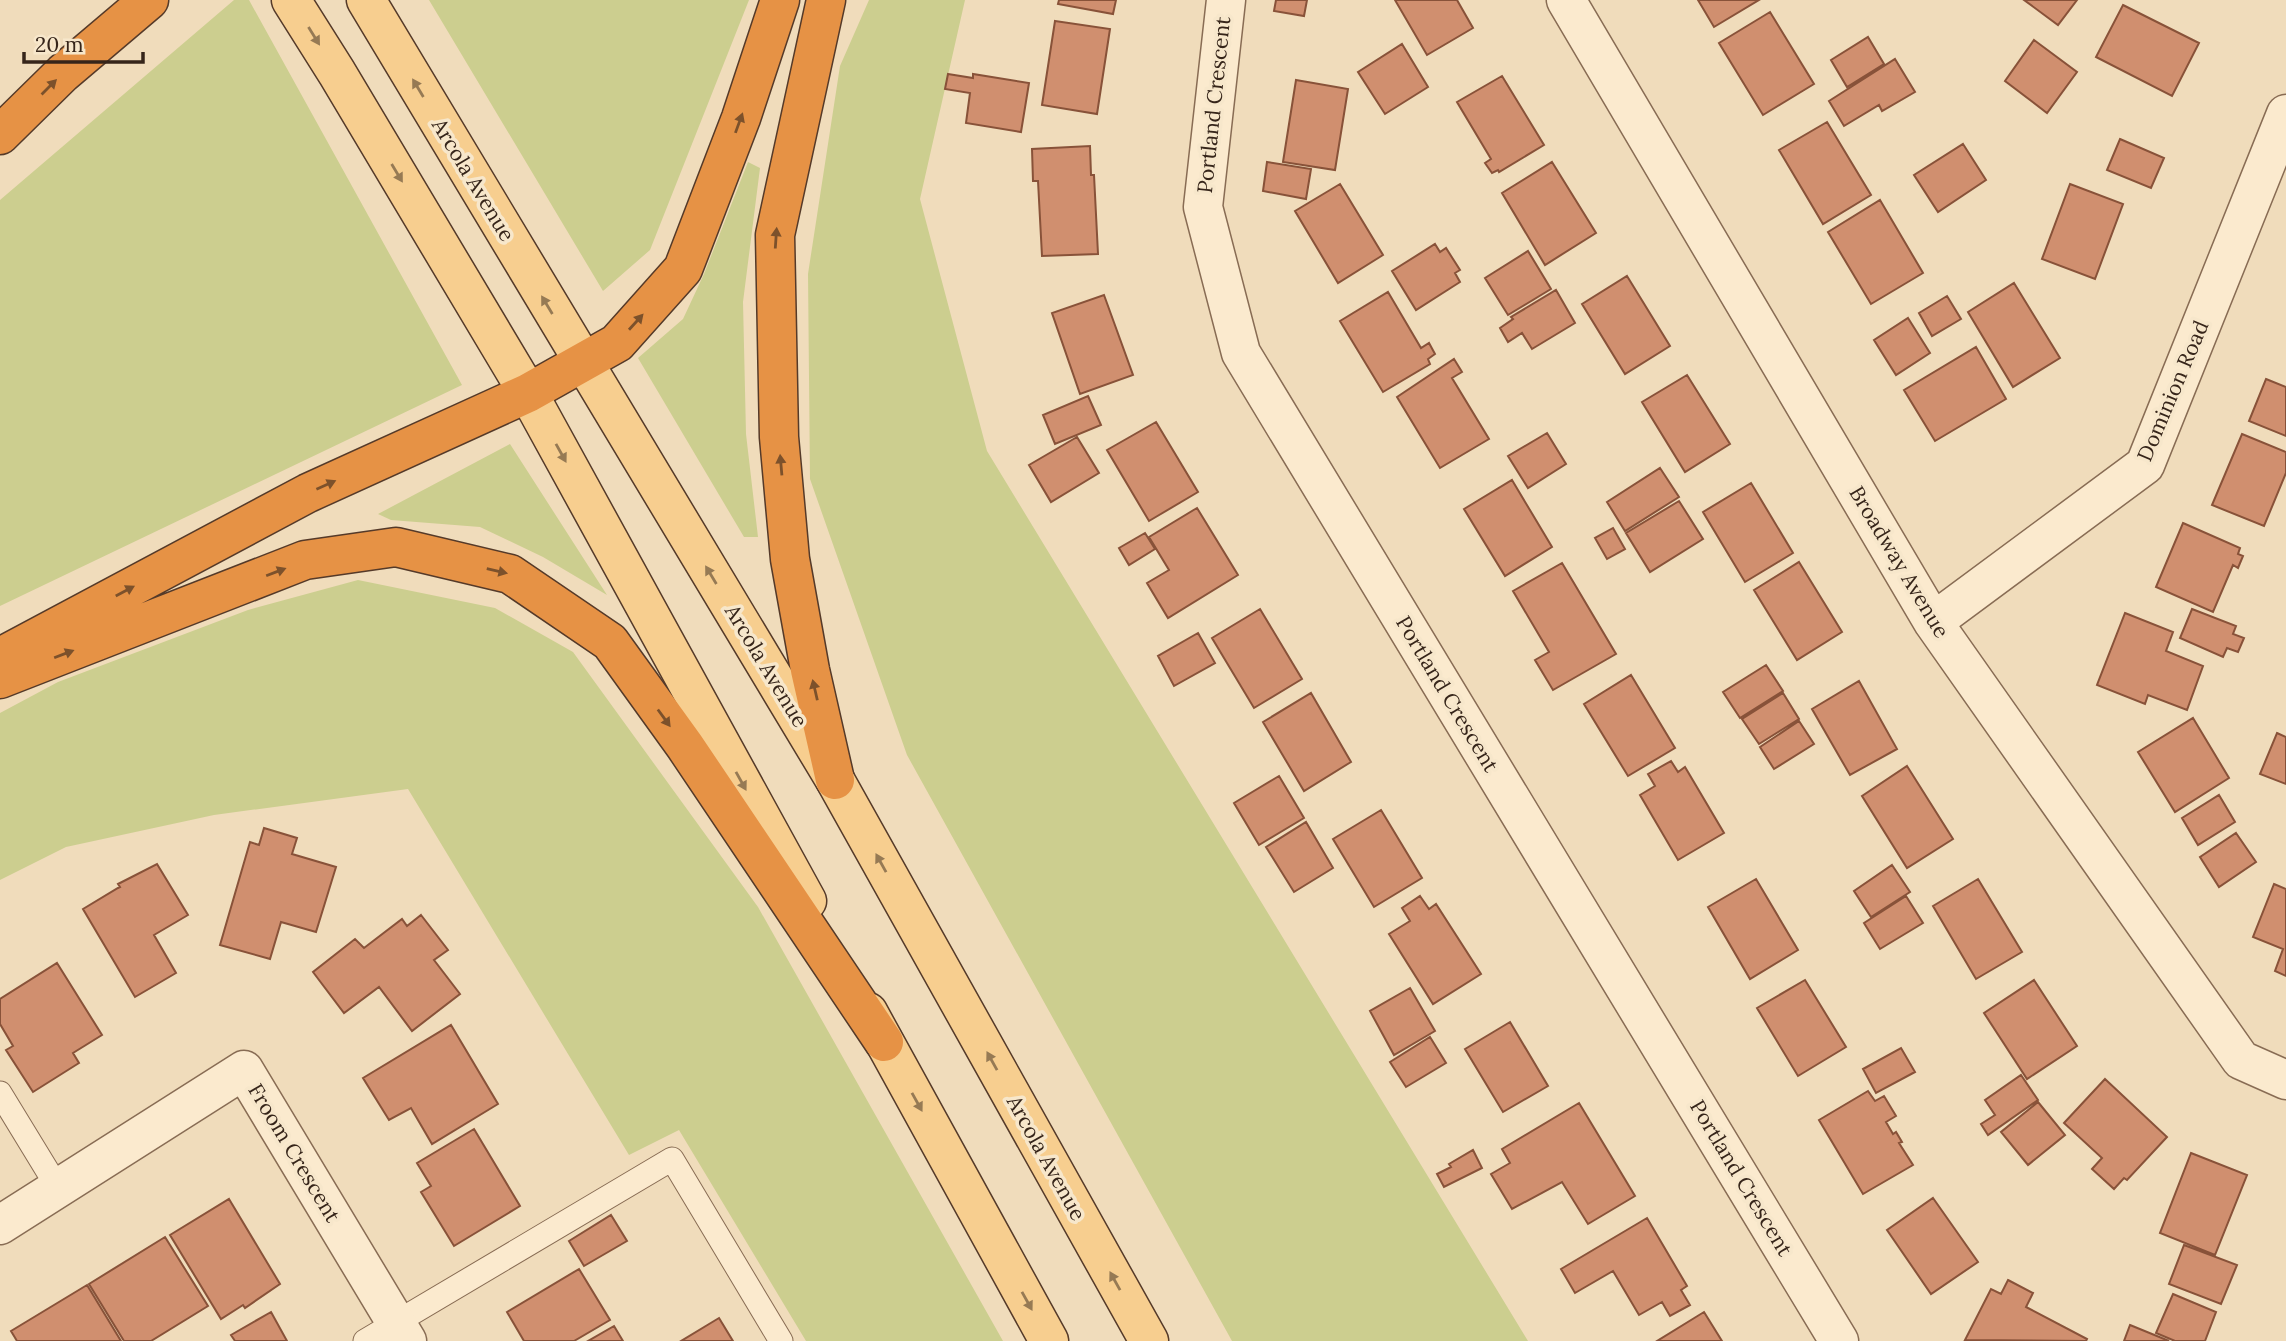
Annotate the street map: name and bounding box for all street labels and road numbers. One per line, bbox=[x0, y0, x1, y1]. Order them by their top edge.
street label: Portland Crescent bbox=[1191, 14, 1236, 195]
street label: Arcola Avenue bbox=[426, 112, 521, 246]
street label: Dominion Road bbox=[2131, 316, 2214, 465]
street label: Broadway Avenue bbox=[1843, 481, 1955, 643]
street label: Arcola Avenue bbox=[719, 598, 814, 732]
street label: Portland Crescent bbox=[1390, 611, 1505, 777]
street label: Froom Crescent bbox=[242, 1079, 347, 1228]
street label: Arcola Avenue bbox=[1001, 1090, 1092, 1225]
street label: Portland Crescent bbox=[1684, 1095, 1799, 1261]

